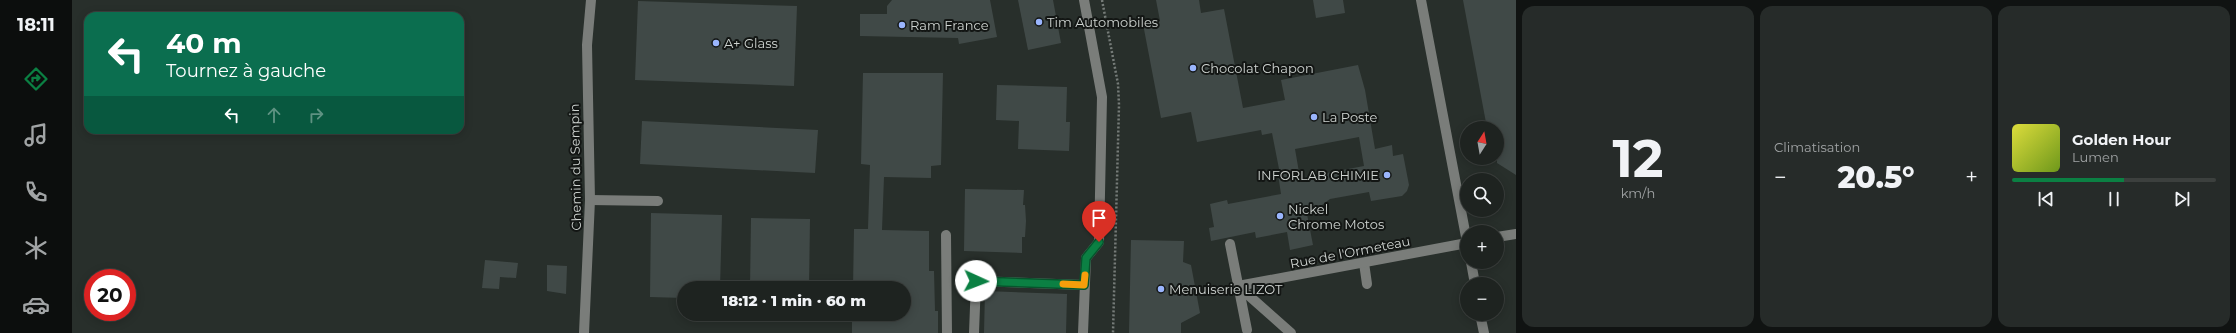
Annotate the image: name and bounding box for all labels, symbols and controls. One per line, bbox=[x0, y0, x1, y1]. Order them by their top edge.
text: 18:11 bbox=[17, 14, 55, 36]
place label: Tim Automobiles bbox=[1047, 14, 1158, 30]
place label: Ram France bbox=[910, 17, 989, 33]
marker: Tim Automobiles bbox=[1034, 17, 1044, 27]
marker: Ram France bbox=[897, 20, 907, 30]
text: 40 m bbox=[166, 26, 242, 60]
icon: left bbox=[100, 28, 152, 80]
place label: A+ Glass bbox=[724, 35, 778, 51]
marker: A+ Glass bbox=[711, 38, 721, 48]
text: Tournez à gauche bbox=[166, 60, 326, 82]
place label: Chocolat Chapon bbox=[1201, 60, 1314, 76]
marker: Chocolat Chapon bbox=[1188, 63, 1198, 73]
icon: directions bbox=[22, 65, 50, 93]
street label: Chemin du Sempin bbox=[566, 103, 584, 231]
icon: left bbox=[221, 104, 243, 126]
icon: ahead bbox=[263, 104, 285, 126]
icon: right bbox=[305, 104, 327, 126]
place label: La Poste bbox=[1322, 109, 1377, 125]
marker: La Poste bbox=[1309, 112, 1319, 122]
icon: music bbox=[22, 121, 50, 149]
north arrow bbox=[1460, 121, 1504, 165]
map controls bbox=[1460, 121, 1504, 321]
text: 12 bbox=[1612, 127, 1664, 190]
text: Golden Hour bbox=[2072, 130, 2171, 149]
text: Climatisation bbox=[1774, 139, 1860, 155]
text: Lumen bbox=[2072, 149, 2119, 165]
text: 20.5° bbox=[1837, 159, 1915, 196]
text: − bbox=[1774, 164, 1787, 191]
text: + bbox=[1965, 164, 1978, 191]
place label: INFORLAB CHIMIE bbox=[1257, 167, 1379, 183]
marker: INFORLAB CHIMIE bbox=[1382, 170, 1392, 180]
button: search bbox=[1460, 173, 1504, 217]
icon: phone bbox=[22, 178, 50, 206]
text: km/h bbox=[1621, 185, 1655, 201]
icon: previous bbox=[2035, 188, 2057, 210]
icon: pause bbox=[2103, 188, 2125, 210]
icon: next bbox=[2171, 188, 2193, 210]
pin bbox=[1082, 201, 1116, 242]
place label: Nickel Chrome Motos bbox=[1288, 201, 1384, 232]
icon: arrive bbox=[1088, 207, 1110, 229]
marker: Nickel Chrome Motos bbox=[1275, 211, 1285, 221]
button: + bbox=[1460, 225, 1504, 269]
street label: Rue de l'Ormeteau bbox=[1289, 232, 1411, 272]
icon: climate bbox=[22, 234, 50, 262]
position arrow bbox=[955, 260, 997, 302]
speed limit sign: 20 bbox=[84, 269, 136, 321]
button: − bbox=[1460, 277, 1504, 321]
place label: Menuiserie LIZOT bbox=[1169, 281, 1283, 297]
marker: Menuiserie LIZOT bbox=[1156, 284, 1166, 294]
icon: car bbox=[22, 291, 50, 319]
text: 18:12 · 1 min · 60 m bbox=[722, 291, 866, 310]

